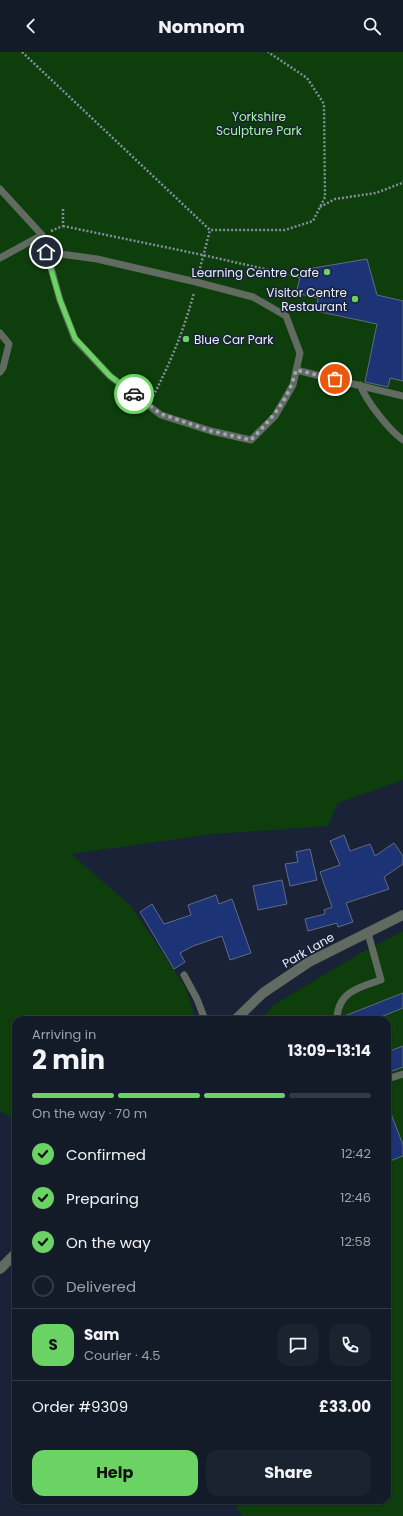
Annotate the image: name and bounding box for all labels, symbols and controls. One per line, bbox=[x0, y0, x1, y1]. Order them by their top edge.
text: Nomnom bbox=[158, 14, 245, 39]
icon: back bbox=[20, 15, 42, 37]
icon: search bbox=[361, 15, 383, 37]
park label: Yorkshire Sculpture Park bbox=[216, 108, 303, 139]
pin bbox=[29, 235, 63, 269]
icon: home bbox=[35, 241, 57, 263]
place label: Learning Centre Cafe bbox=[192, 264, 319, 281]
marker: Learning Centre Cafe bbox=[322, 267, 332, 277]
place label: Visitor Centre Restaurant bbox=[266, 284, 347, 315]
marker: Visitor Centre Restaurant bbox=[350, 294, 360, 304]
place label: Blue Car Park bbox=[194, 331, 274, 348]
marker: Blue Car Park bbox=[181, 334, 191, 344]
pin bbox=[318, 362, 352, 396]
icon: bag bbox=[324, 368, 346, 390]
courier bbox=[114, 374, 154, 414]
icon: car bbox=[123, 383, 145, 405]
street label: Park Lane bbox=[279, 928, 337, 972]
text: Arriving in bbox=[32, 1025, 96, 1044]
text: 13:09–13:14 bbox=[288, 1040, 371, 1061]
text: 2 min bbox=[32, 1042, 105, 1078]
text: On the way · 70 m bbox=[32, 1104, 147, 1123]
icon: check bbox=[32, 1143, 54, 1165]
text: Confirmed bbox=[66, 1144, 146, 1165]
text: 12:42 bbox=[341, 1144, 371, 1163]
icon: check bbox=[32, 1187, 54, 1209]
text: Preparing bbox=[66, 1188, 139, 1209]
text: 12:46 bbox=[340, 1188, 371, 1207]
icon: check bbox=[32, 1231, 54, 1253]
text: On the way bbox=[66, 1232, 151, 1253]
text: 12:58 bbox=[340, 1232, 371, 1251]
text: Delivered bbox=[66, 1276, 136, 1297]
text: Sam bbox=[84, 1324, 119, 1345]
button: chat bbox=[277, 1324, 319, 1366]
button: phone bbox=[329, 1324, 371, 1366]
text: S bbox=[48, 1334, 58, 1355]
text: Courier · 4.5 bbox=[84, 1346, 160, 1365]
text: Order #9309 bbox=[32, 1396, 128, 1417]
text: £33.00 bbox=[319, 1396, 371, 1417]
button: Help bbox=[32, 1450, 198, 1496]
button: Share bbox=[206, 1450, 371, 1496]

